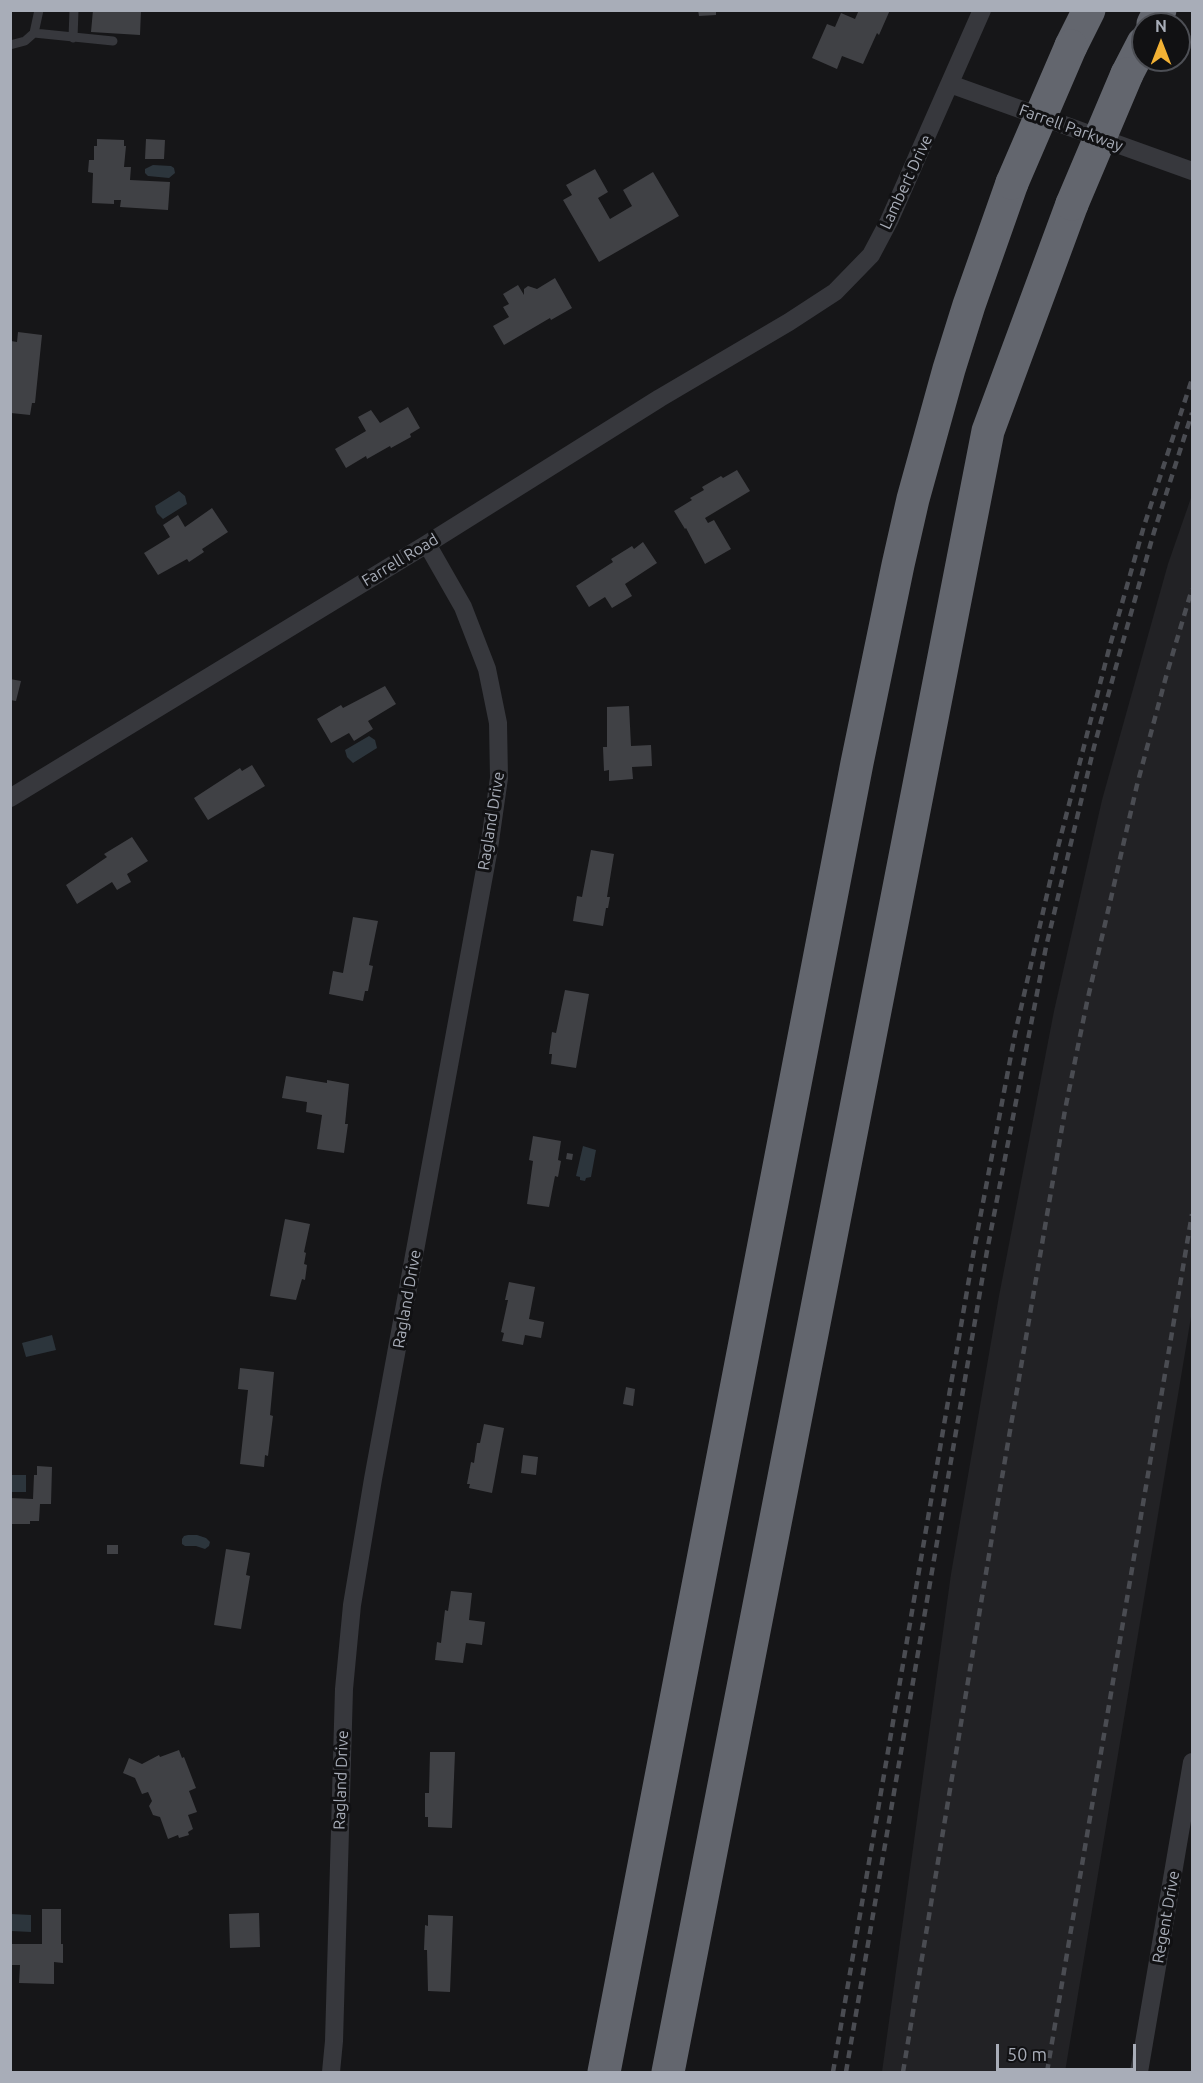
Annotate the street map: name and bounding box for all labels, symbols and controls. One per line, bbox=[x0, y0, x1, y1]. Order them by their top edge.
north arrow bbox=[1131, 12, 1191, 72]
text: N bbox=[1155, 17, 1167, 35]
street label: Farrell Parkway bbox=[1016, 100, 1126, 156]
street label: Lambert Drive bbox=[876, 132, 936, 232]
street label: Farrell Road bbox=[358, 530, 442, 590]
street label: Ragland Drive bbox=[474, 770, 508, 872]
street label: Ragland Drive bbox=[389, 1248, 425, 1350]
street label: Ragland Drive bbox=[330, 1730, 352, 1830]
street label: Regent Drive bbox=[1148, 1869, 1184, 1965]
scale bar bbox=[999, 2032, 1138, 2070]
text: 50 m bbox=[1007, 2044, 1047, 2064]

